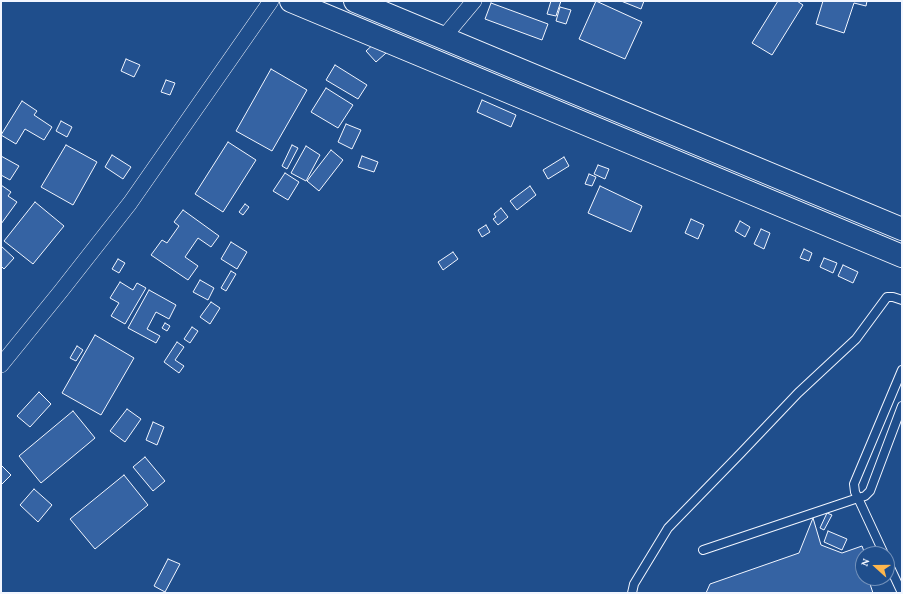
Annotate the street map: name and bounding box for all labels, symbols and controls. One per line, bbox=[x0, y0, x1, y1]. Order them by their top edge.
north arrow bbox=[855, 546, 895, 586]
text: N bbox=[858, 556, 872, 568]

